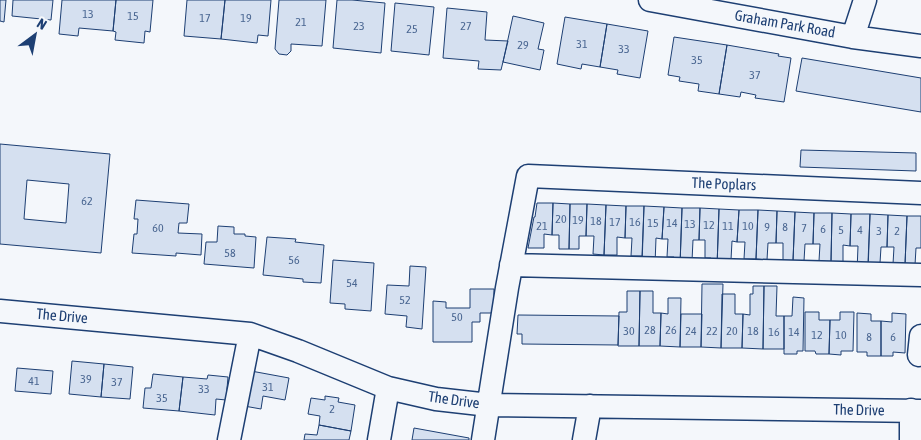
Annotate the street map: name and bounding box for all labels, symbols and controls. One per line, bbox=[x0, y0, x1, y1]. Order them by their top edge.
street label: Graham Park Road bbox=[733, 6, 837, 41]
house number: 13 bbox=[82, 7, 94, 21]
house number: 15 bbox=[127, 9, 139, 23]
north arrow bbox=[10, 10, 60, 60]
house number: 17 bbox=[199, 11, 211, 25]
house number: 19 bbox=[240, 11, 252, 25]
text: N bbox=[34, 15, 50, 33]
house number: 21 bbox=[295, 15, 307, 29]
house number: 23 bbox=[353, 19, 365, 33]
house number: 27 bbox=[460, 19, 472, 33]
house number: 25 bbox=[406, 22, 418, 36]
house number: 31 bbox=[576, 37, 588, 51]
house number: 29 bbox=[517, 38, 529, 52]
house number: 33 bbox=[618, 42, 630, 56]
house number: 35 bbox=[691, 53, 703, 67]
house number: 37 bbox=[749, 68, 761, 82]
street label: The Poplars bbox=[692, 174, 757, 193]
house number: 62 bbox=[81, 194, 93, 208]
house number: 20 bbox=[555, 212, 567, 226]
house number: 19 bbox=[572, 213, 584, 227]
house number: 18 bbox=[590, 214, 602, 228]
house number: 17 bbox=[609, 215, 621, 229]
house number: 16 bbox=[629, 215, 641, 229]
house number: 15 bbox=[647, 216, 659, 230]
house number: 14 bbox=[666, 216, 678, 230]
house number: 13 bbox=[684, 217, 696, 231]
house number: 12 bbox=[703, 218, 715, 232]
house number: 21 bbox=[536, 219, 548, 233]
house number: 11 bbox=[722, 219, 734, 233]
house number: 10 bbox=[742, 219, 754, 233]
house number: 9 bbox=[764, 220, 770, 234]
house number: 8 bbox=[782, 220, 788, 234]
house number: 60 bbox=[152, 221, 164, 235]
house number: 7 bbox=[801, 221, 807, 235]
house number: 6 bbox=[820, 222, 826, 236]
house number: 5 bbox=[838, 223, 844, 237]
house number: 4 bbox=[857, 223, 863, 237]
house number: 3 bbox=[876, 224, 882, 238]
house number: 2 bbox=[894, 224, 900, 238]
house number: 58 bbox=[224, 246, 236, 260]
house number: 56 bbox=[288, 253, 300, 267]
house number: 54 bbox=[346, 276, 358, 290]
house number: 52 bbox=[399, 293, 411, 307]
street label: The Drive bbox=[36, 305, 89, 326]
house number: 50 bbox=[451, 310, 463, 324]
house number: 28 bbox=[644, 323, 656, 337]
house number: 26 bbox=[665, 323, 677, 337]
house number: 30 bbox=[623, 324, 635, 338]
house number: 24 bbox=[685, 324, 697, 338]
house number: 22 bbox=[706, 324, 718, 338]
house number: 20 bbox=[726, 324, 738, 338]
house number: 18 bbox=[747, 324, 759, 338]
house number: 16 bbox=[768, 325, 780, 339]
house number: 14 bbox=[788, 325, 800, 339]
house number: 12 bbox=[811, 328, 823, 342]
house number: 10 bbox=[835, 328, 847, 342]
house number: 8 bbox=[866, 330, 872, 344]
house number: 6 bbox=[890, 330, 896, 344]
house number: 39 bbox=[80, 372, 92, 386]
house number: 41 bbox=[28, 374, 40, 388]
house number: 37 bbox=[111, 375, 123, 389]
house number: 31 bbox=[262, 380, 274, 394]
house number: 33 bbox=[198, 382, 210, 396]
street label: The Drive bbox=[427, 388, 481, 412]
house number: 35 bbox=[156, 391, 168, 405]
street label: The Drive bbox=[833, 401, 885, 418]
house number: 2 bbox=[329, 402, 335, 416]

